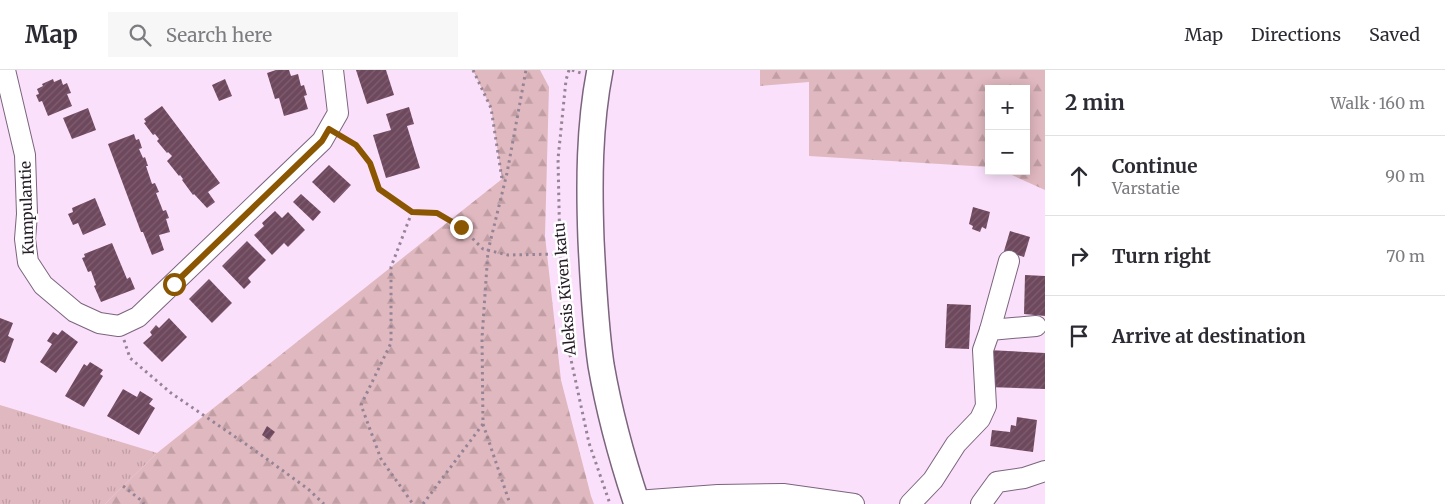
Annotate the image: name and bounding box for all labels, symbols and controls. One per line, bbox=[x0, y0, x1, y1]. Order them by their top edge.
search box bbox=[108, 12, 458, 57]
text: Map bbox=[25, 19, 78, 50]
icon: search bbox=[126, 21, 154, 49]
text: Search here bbox=[166, 23, 272, 47]
text: Map bbox=[1185, 23, 1223, 46]
text: Directions bbox=[1251, 23, 1341, 46]
text: Saved bbox=[1369, 23, 1420, 46]
map controls bbox=[985, 85, 1030, 175]
button: + bbox=[985, 85, 1030, 130]
text: 2 min bbox=[1065, 89, 1125, 116]
text: Walk · 160 m bbox=[1330, 93, 1425, 113]
button: − bbox=[985, 130, 1030, 175]
text: Continue bbox=[1112, 154, 1198, 178]
street label: Kumpulantie bbox=[15, 161, 38, 255]
icon: ahead bbox=[1065, 162, 1093, 190]
text: 90 m bbox=[1385, 166, 1425, 186]
text: Varstatie bbox=[1112, 178, 1180, 198]
route end bbox=[450, 216, 473, 239]
street label: Aleksis Kiven katu bbox=[549, 222, 580, 357]
icon: right bbox=[1065, 242, 1093, 270]
text: Turn right bbox=[1112, 244, 1211, 268]
text: 70 m bbox=[1386, 246, 1425, 266]
route start bbox=[163, 273, 186, 296]
icon: arrive bbox=[1065, 322, 1093, 350]
text: Arrive at destination bbox=[1112, 324, 1306, 348]

